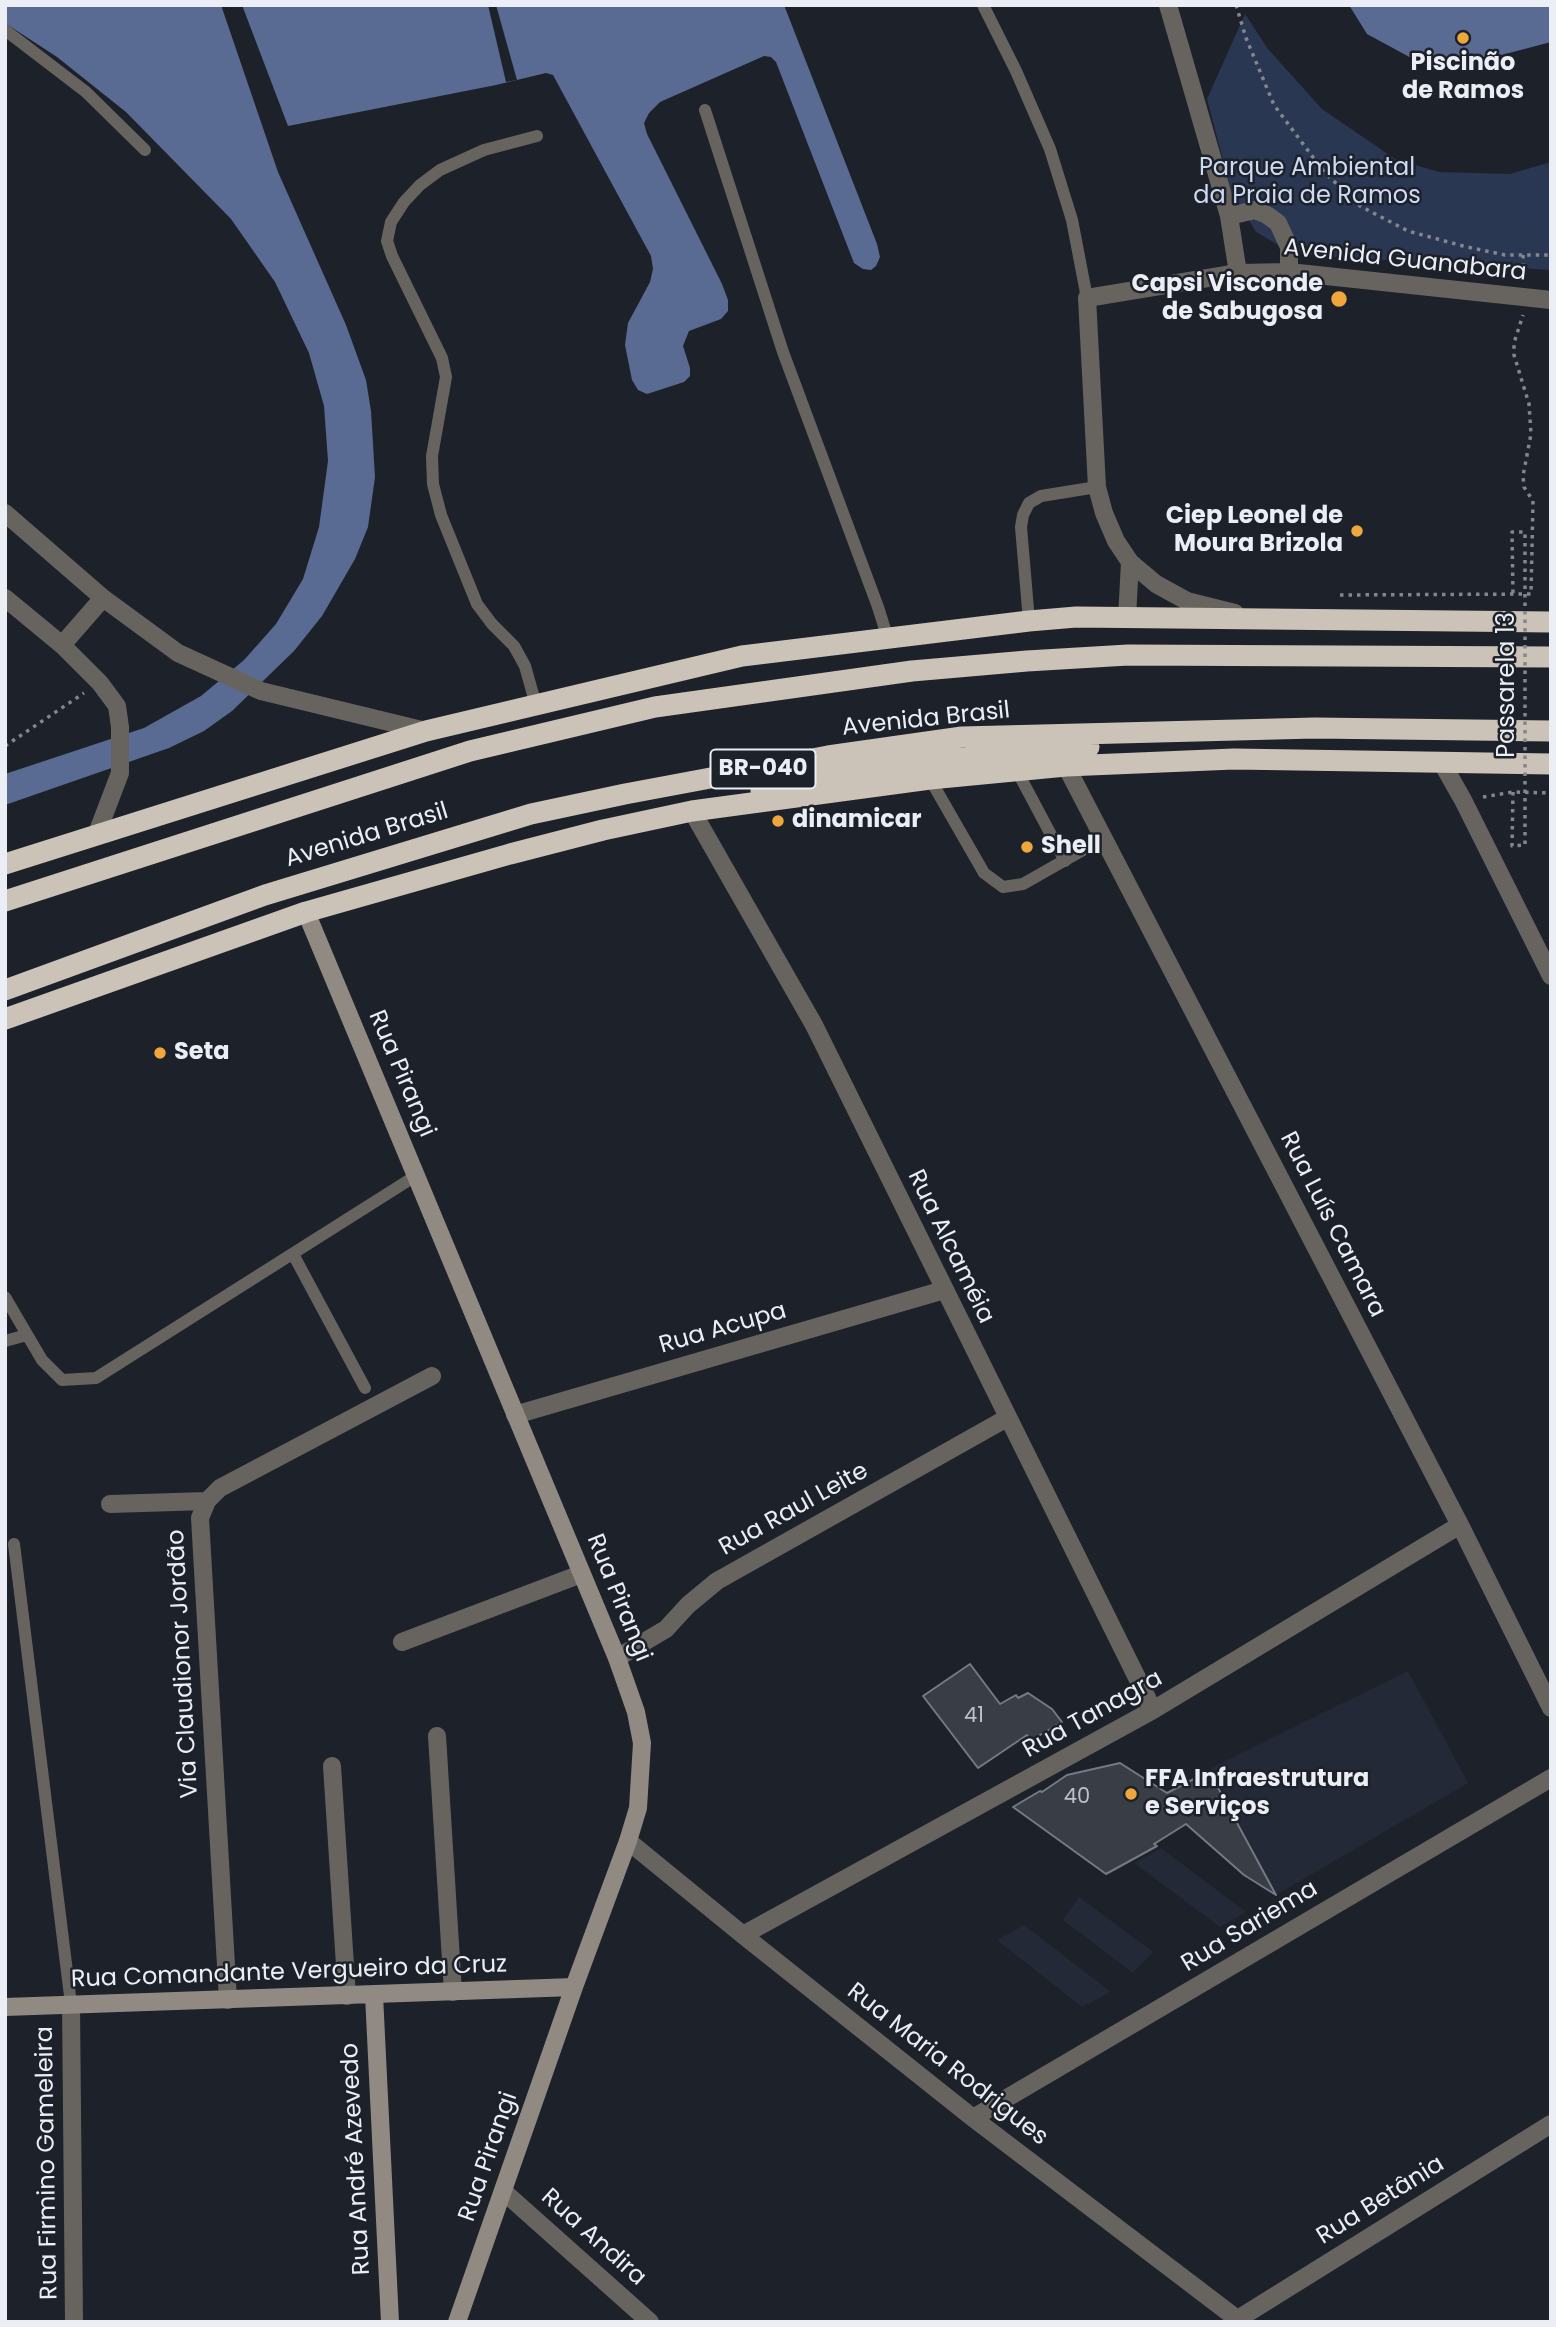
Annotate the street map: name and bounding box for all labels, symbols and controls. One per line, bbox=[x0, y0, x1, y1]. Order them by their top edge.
marker: Piscinão de Ramos bbox=[1455, 30, 1471, 46]
place label: Piscinão de Ramos bbox=[1402, 50, 1524, 106]
park label: Parque Ambiental da Praia de Ramos bbox=[1193, 155, 1421, 211]
street label: Avenida Guanabara bbox=[1282, 234, 1528, 288]
place label: Capsi Visconde de Sabugosa bbox=[1132, 271, 1323, 327]
marker: Capsi Visconde de Sabugosa bbox=[1329, 289, 1349, 309]
place label: Ciep Leonel de Moura Brizola bbox=[1166, 503, 1343, 559]
marker: Ciep Leonel de Moura Brizola bbox=[1349, 523, 1365, 539]
street label: Passarela 13 bbox=[1494, 612, 1522, 758]
street label: Avenida Brasil bbox=[841, 697, 1011, 743]
road number: BR-040 bbox=[710, 750, 816, 789]
street label: Avenida Brasil bbox=[282, 798, 452, 874]
place label: dinamicar bbox=[792, 807, 921, 835]
marker: dinamicar bbox=[770, 813, 786, 829]
place label: Shell bbox=[1041, 833, 1101, 861]
marker: Shell bbox=[1019, 839, 1035, 855]
street label: Rua Pirangi bbox=[361, 1006, 441, 1142]
place label: Seta bbox=[174, 1039, 230, 1067]
marker: Seta bbox=[152, 1045, 168, 1061]
street label: Rua Luís Camara bbox=[1273, 1128, 1391, 1322]
street label: Rua Alcaméia bbox=[900, 1166, 1000, 1328]
street label: Rua Acupa bbox=[656, 1297, 790, 1361]
street label: Rua Raul Leite bbox=[714, 1457, 874, 1563]
street label: Via Claudionor Jordão bbox=[163, 1529, 205, 1799]
street label: Rua Pirangi bbox=[579, 1530, 657, 1666]
street label: Rua Tanagra bbox=[1018, 1665, 1168, 1765]
house number: 41 bbox=[964, 1704, 984, 1730]
place label: FFA Infraestrutura e Serviços bbox=[1145, 1766, 1369, 1822]
house number: 40 bbox=[1064, 1785, 1090, 1811]
marker: FFA Infraestrutura e Serviços bbox=[1123, 1786, 1139, 1802]
street label: Rua Sariema bbox=[1177, 1875, 1323, 1979]
street label: Rua Comandante Vergueiro da Cruz bbox=[70, 1951, 508, 1995]
street label: Rua Maria Rodrigues bbox=[841, 1978, 1053, 2152]
street label: Rua Firmino Gameleira bbox=[31, 2026, 65, 2300]
street label: Rua André Azevedo bbox=[337, 2042, 377, 2276]
street label: Rua Pirangi bbox=[453, 2088, 525, 2226]
street label: Rua Betânia bbox=[1312, 2150, 1450, 2252]
street label: Rua Andira bbox=[535, 2183, 651, 2293]

